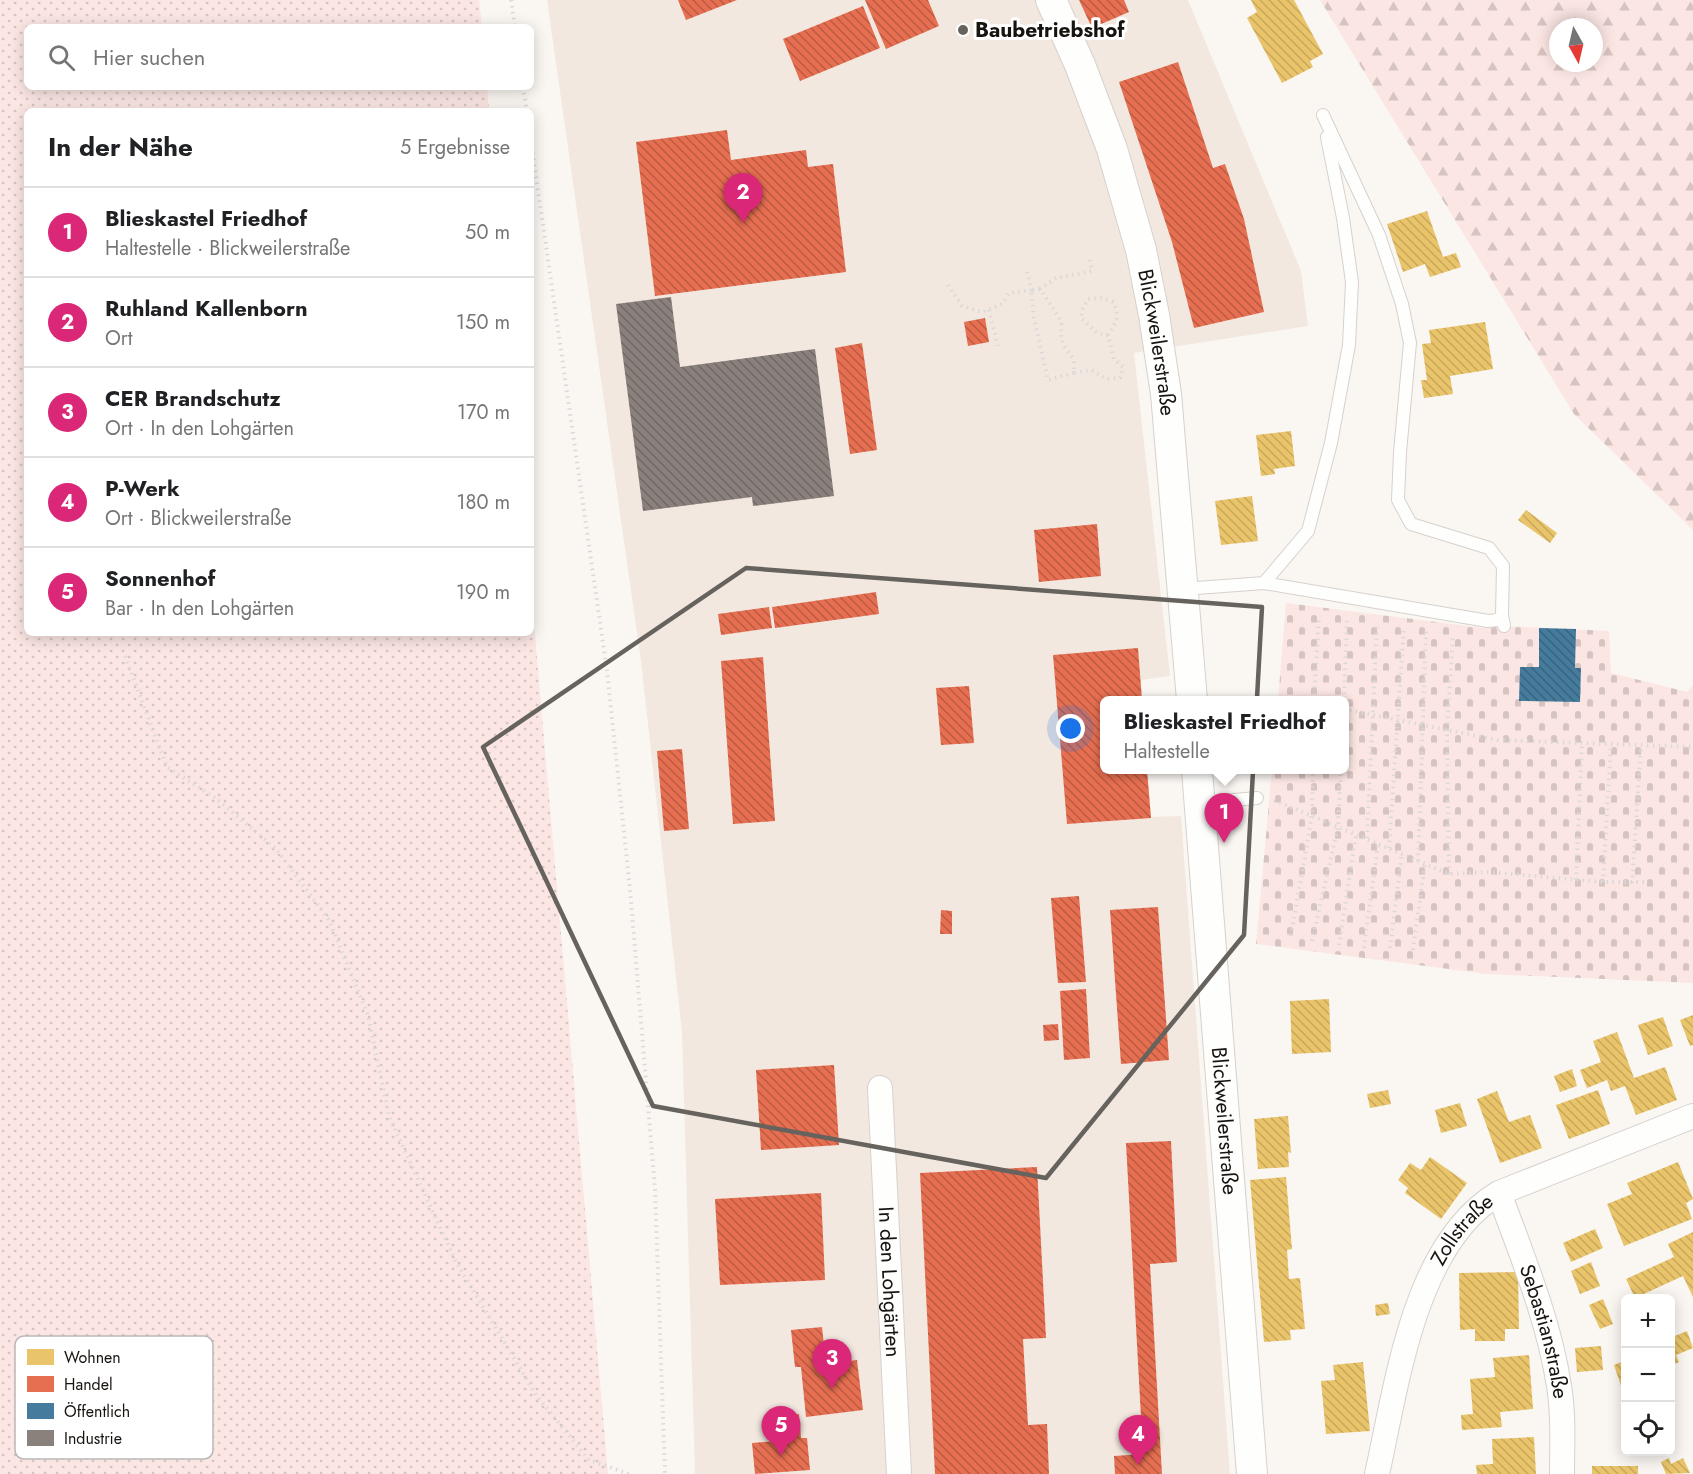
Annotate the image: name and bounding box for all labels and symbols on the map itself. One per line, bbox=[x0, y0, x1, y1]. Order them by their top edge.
place label: Baubetriebshof bbox=[975, 15, 1125, 45]
north arrow bbox=[1549, 18, 1603, 72]
marker: Baubetriebshof bbox=[956, 23, 970, 37]
pin: 2 bbox=[724, 174, 762, 223]
street label: Blickweilerstraße bbox=[1130, 266, 1183, 417]
your location bbox=[1056, 714, 1085, 743]
pin: 1 bbox=[1204, 794, 1244, 843]
street label: Blickweilerstraße bbox=[1204, 1046, 1245, 1196]
street label: Zollstraße bbox=[1423, 1186, 1500, 1271]
street label: In den Lohgärten bbox=[871, 1206, 908, 1358]
street label: Sebastianstraße bbox=[1512, 1260, 1576, 1401]
legend bbox=[15, 1336, 213, 1459]
pin: 3 bbox=[812, 1340, 852, 1389]
text: Wohnen bbox=[64, 1346, 121, 1369]
text: Handel bbox=[64, 1373, 113, 1396]
text: Öffentlich bbox=[64, 1400, 130, 1423]
pin: 5 bbox=[762, 1406, 800, 1456]
pin: 4 bbox=[1118, 1416, 1158, 1465]
text: Industrie bbox=[64, 1427, 122, 1450]

